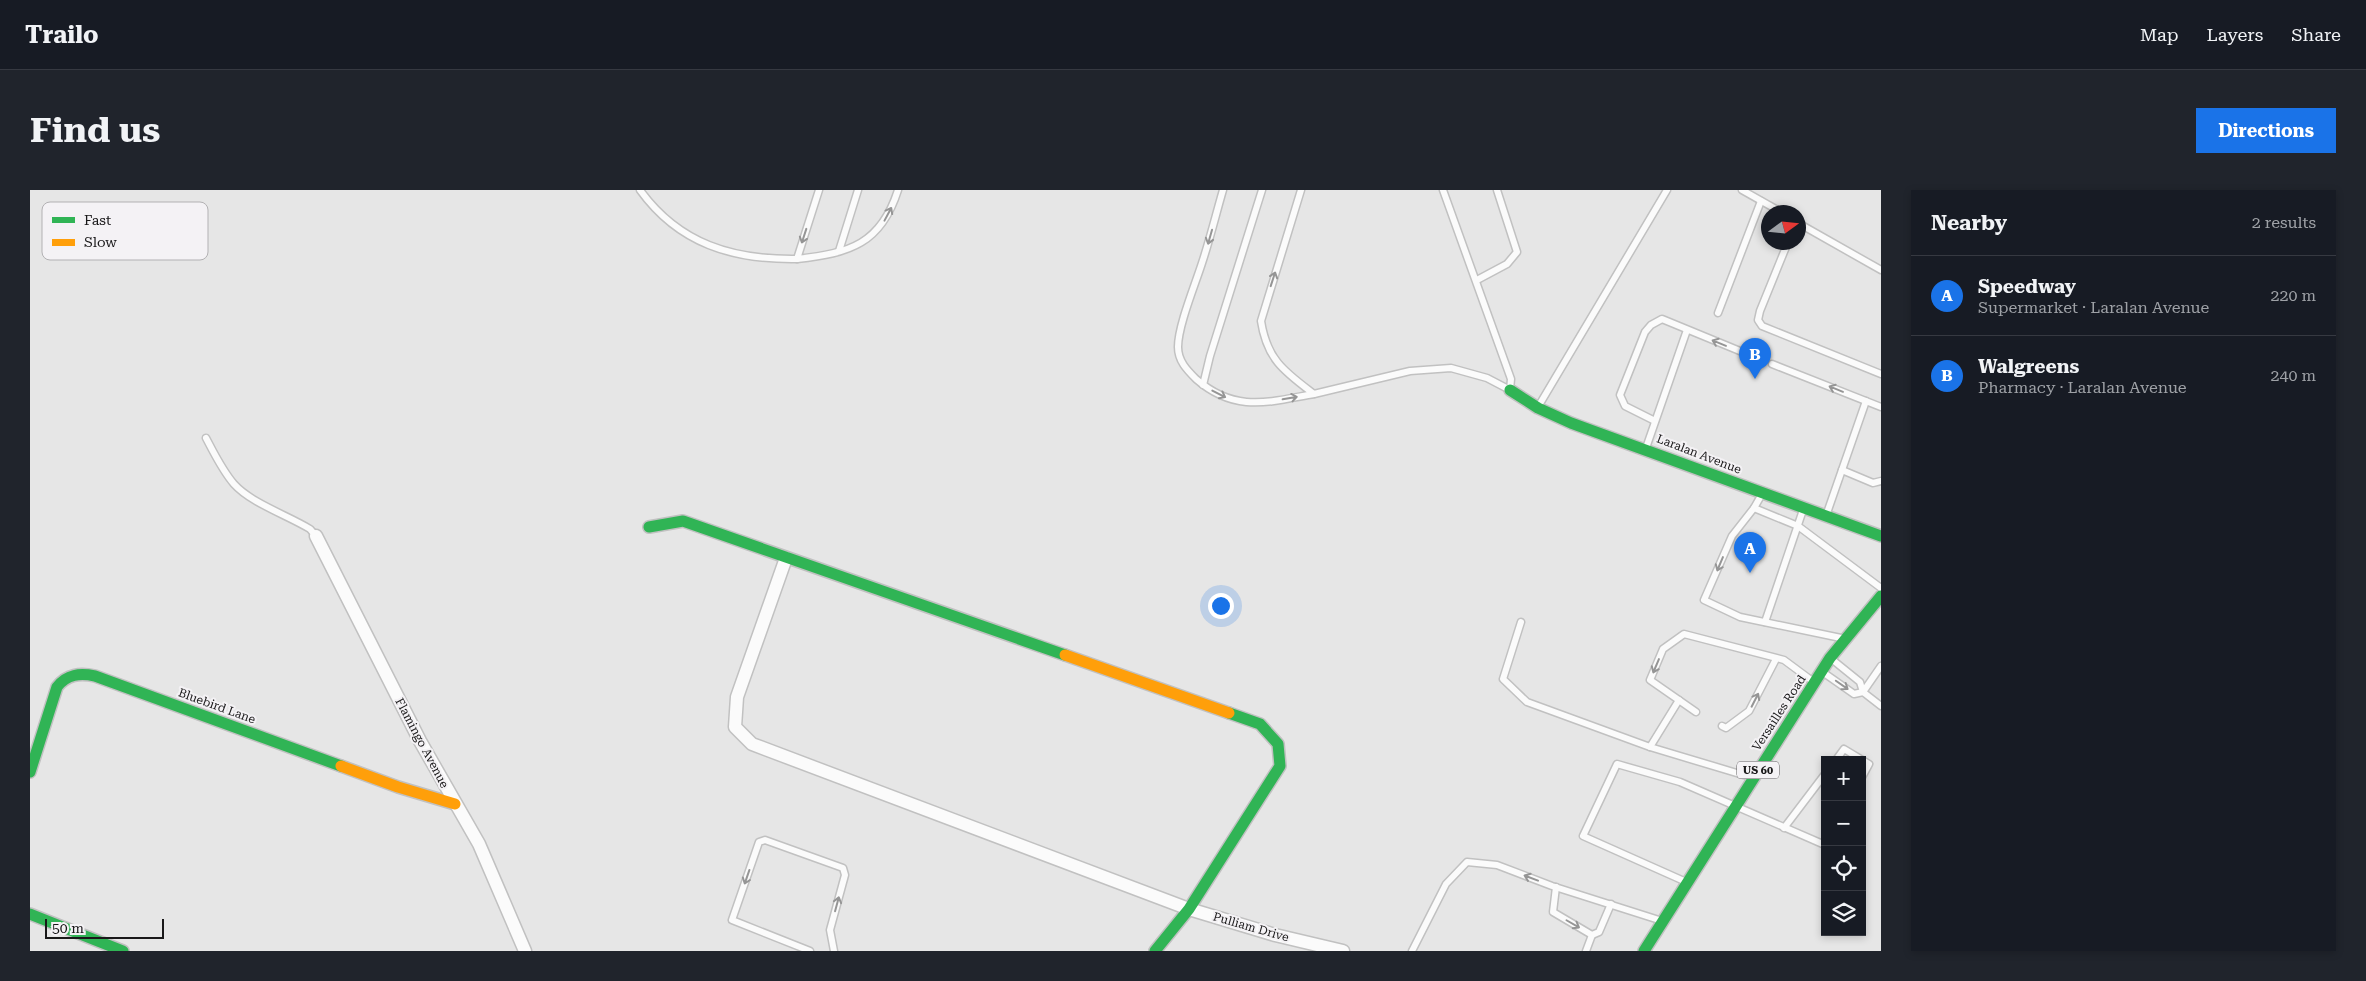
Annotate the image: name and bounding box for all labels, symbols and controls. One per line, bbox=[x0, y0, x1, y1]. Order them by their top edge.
text: Trailo bbox=[25, 21, 99, 49]
text: Map bbox=[2140, 24, 2179, 45]
text: Layers bbox=[2207, 24, 2263, 45]
text: Share bbox=[2291, 24, 2341, 45]
button: Directions bbox=[2196, 108, 2336, 153]
text: Find us bbox=[30, 110, 160, 151]
legend bbox=[42, 202, 208, 260]
north arrow bbox=[1761, 205, 1806, 250]
one-way arrow bbox=[884, 207, 893, 222]
text: Nearby bbox=[1931, 211, 2007, 235]
text: Fast bbox=[84, 212, 111, 228]
text: 2 results bbox=[2252, 213, 2316, 232]
one-way arrow bbox=[799, 228, 809, 244]
one-way arrow bbox=[1204, 228, 1214, 244]
text: Slow bbox=[84, 234, 117, 250]
one-way arrow bbox=[1269, 272, 1279, 288]
text: Speedway bbox=[1978, 275, 2076, 298]
text: A bbox=[1941, 286, 1953, 305]
text: 220 m bbox=[2270, 286, 2316, 305]
text: Supermarket · Laralan Avenue bbox=[1978, 298, 2209, 317]
one-way arrow bbox=[1712, 338, 1728, 347]
pin: B bbox=[1739, 338, 1771, 379]
text: Walgreens bbox=[1978, 355, 2079, 378]
text: B bbox=[1941, 366, 1953, 385]
text: 240 m bbox=[2270, 366, 2316, 385]
text: Pharmacy · Laralan Avenue bbox=[1978, 378, 2187, 397]
one-way arrow bbox=[1829, 384, 1844, 393]
one-way arrow bbox=[1211, 389, 1226, 399]
one-way arrow bbox=[1282, 393, 1298, 403]
street label: Laralan Avenue bbox=[1655, 431, 1744, 477]
pin: A bbox=[1734, 532, 1766, 573]
one-way arrow bbox=[1714, 556, 1724, 571]
your location bbox=[1208, 593, 1234, 619]
one-way arrow bbox=[1650, 658, 1660, 673]
street label: Versailles Road bbox=[1749, 672, 1809, 753]
one-way arrow bbox=[1834, 680, 1848, 690]
street label: Bluebird Lane bbox=[176, 686, 258, 727]
one-way arrow bbox=[1750, 692, 1760, 707]
street label: Flamingo Avenue bbox=[392, 696, 452, 791]
map controls bbox=[1821, 756, 1866, 936]
button: + bbox=[1821, 756, 1866, 801]
road number: US 60 bbox=[1737, 762, 1779, 778]
button: − bbox=[1821, 801, 1866, 846]
button: locate bbox=[1821, 846, 1866, 891]
one-way arrow bbox=[742, 868, 751, 884]
one-way arrow bbox=[1524, 873, 1540, 882]
button: layers bbox=[1821, 891, 1866, 936]
one-way arrow bbox=[833, 896, 842, 912]
street label: Pulliam Drive bbox=[1211, 909, 1291, 945]
scale bar bbox=[45, 916, 164, 939]
one-way arrow bbox=[1565, 919, 1579, 929]
text: 50 m bbox=[52, 920, 84, 936]

